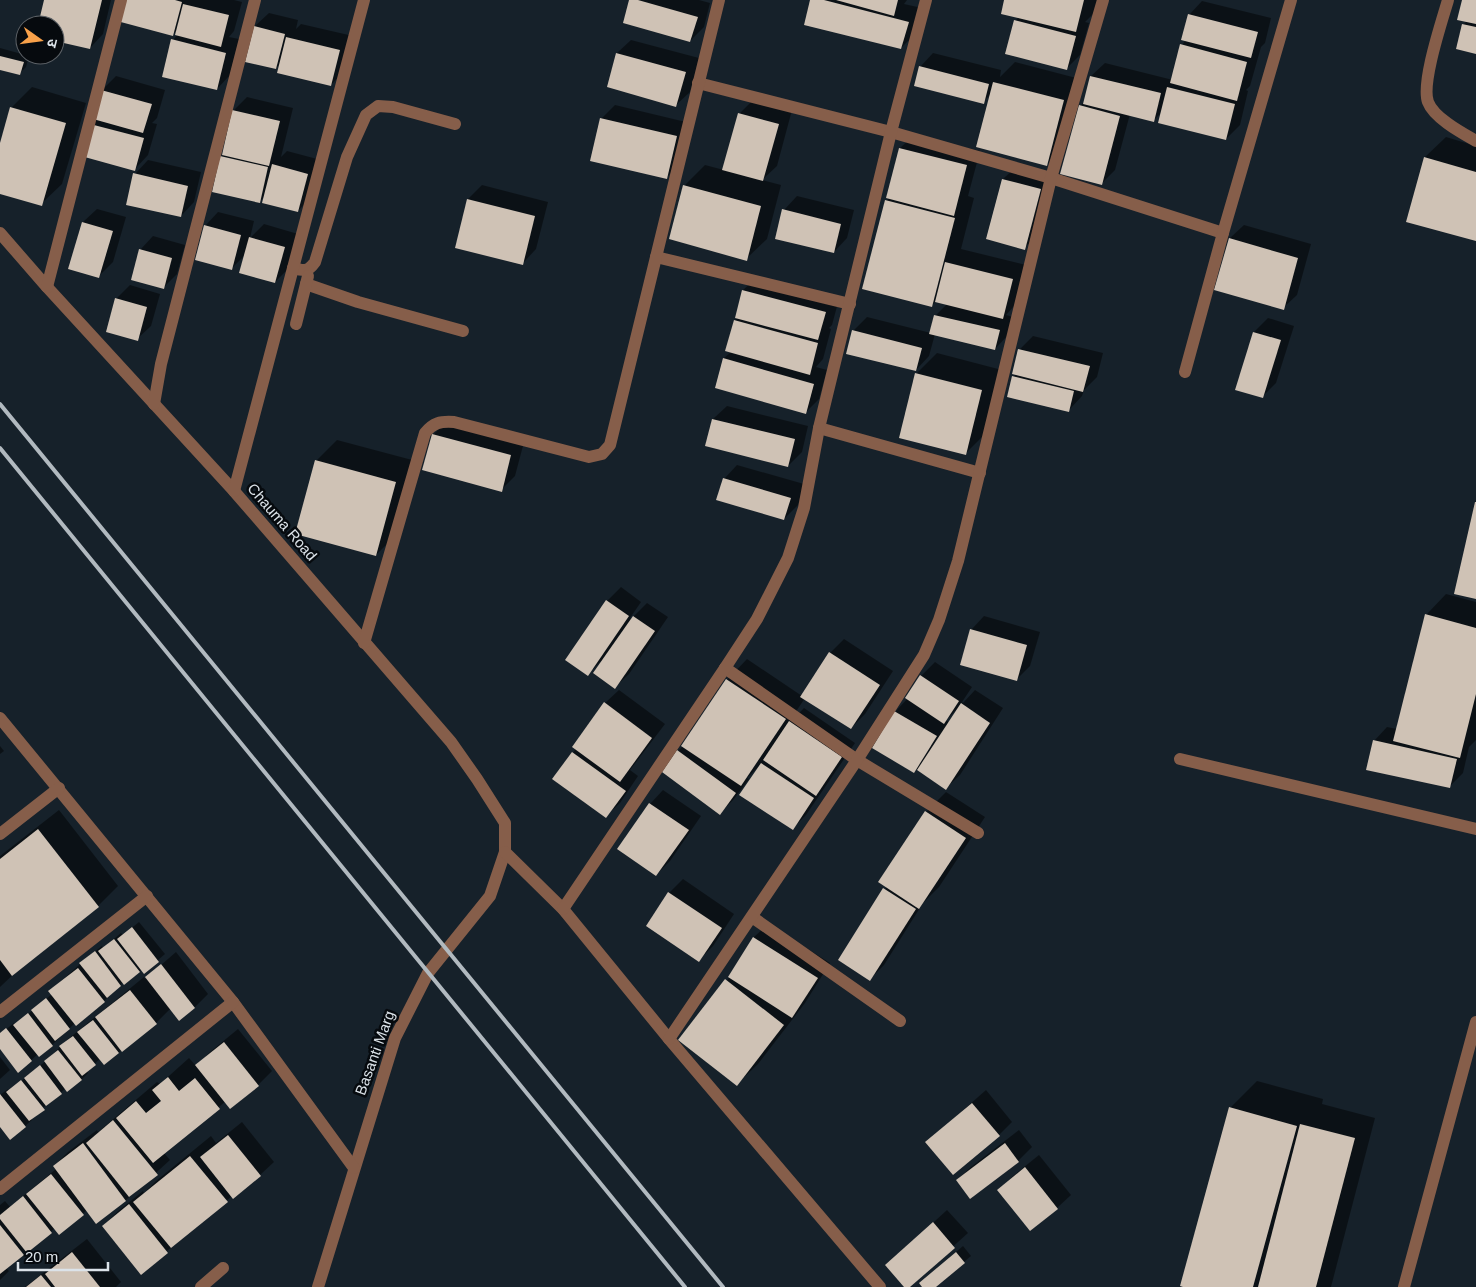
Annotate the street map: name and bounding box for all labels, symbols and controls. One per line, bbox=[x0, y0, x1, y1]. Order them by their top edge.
north arrow bbox=[15, 15, 65, 65]
text: उ bbox=[44, 37, 61, 50]
street label: Chauma Road bbox=[244, 480, 321, 564]
street label: Basanti Marg bbox=[351, 1008, 398, 1097]
scale bar bbox=[18, 1240, 108, 1272]
text: 20 m bbox=[25, 1248, 58, 1265]

